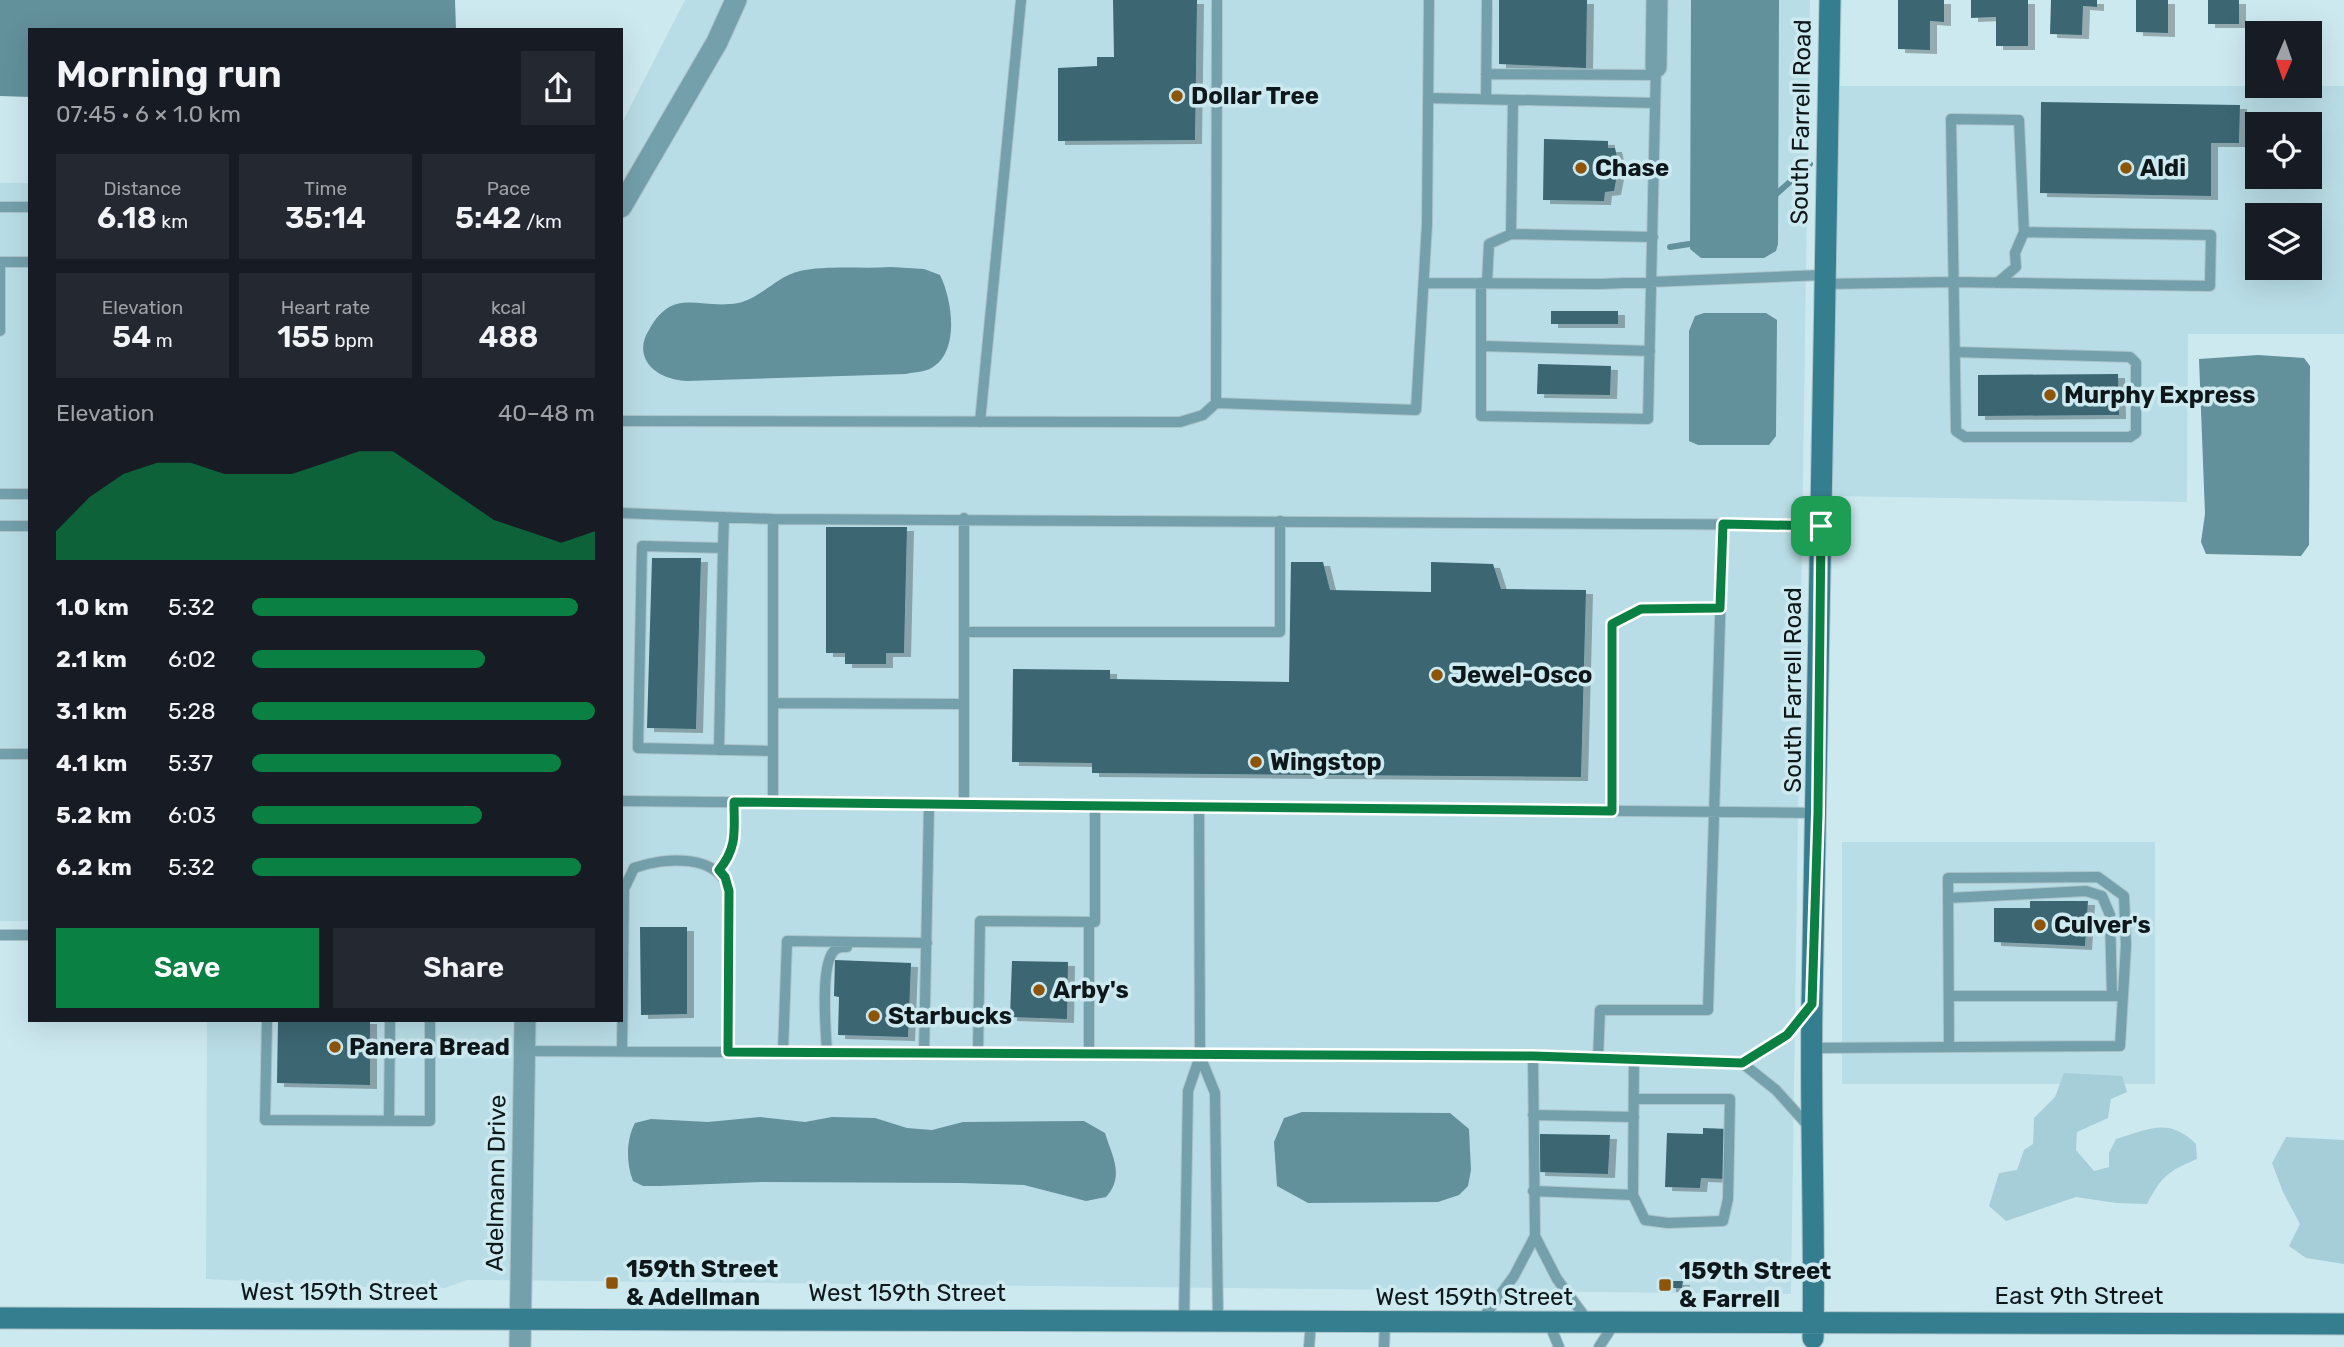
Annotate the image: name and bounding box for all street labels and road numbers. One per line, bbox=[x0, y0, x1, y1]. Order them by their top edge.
street label: South Farrell Road bbox=[1785, 19, 1817, 225]
street label: South Farrell Road bbox=[1779, 587, 1807, 793]
street label: Adelmann Drive bbox=[480, 1094, 512, 1272]
street label: West 159th Street bbox=[240, 1278, 438, 1306]
street label: West 159th Street bbox=[808, 1279, 1006, 1307]
street label: East 9th Street bbox=[1995, 1282, 2163, 1310]
street label: West 159th Street bbox=[1375, 1283, 1573, 1311]

